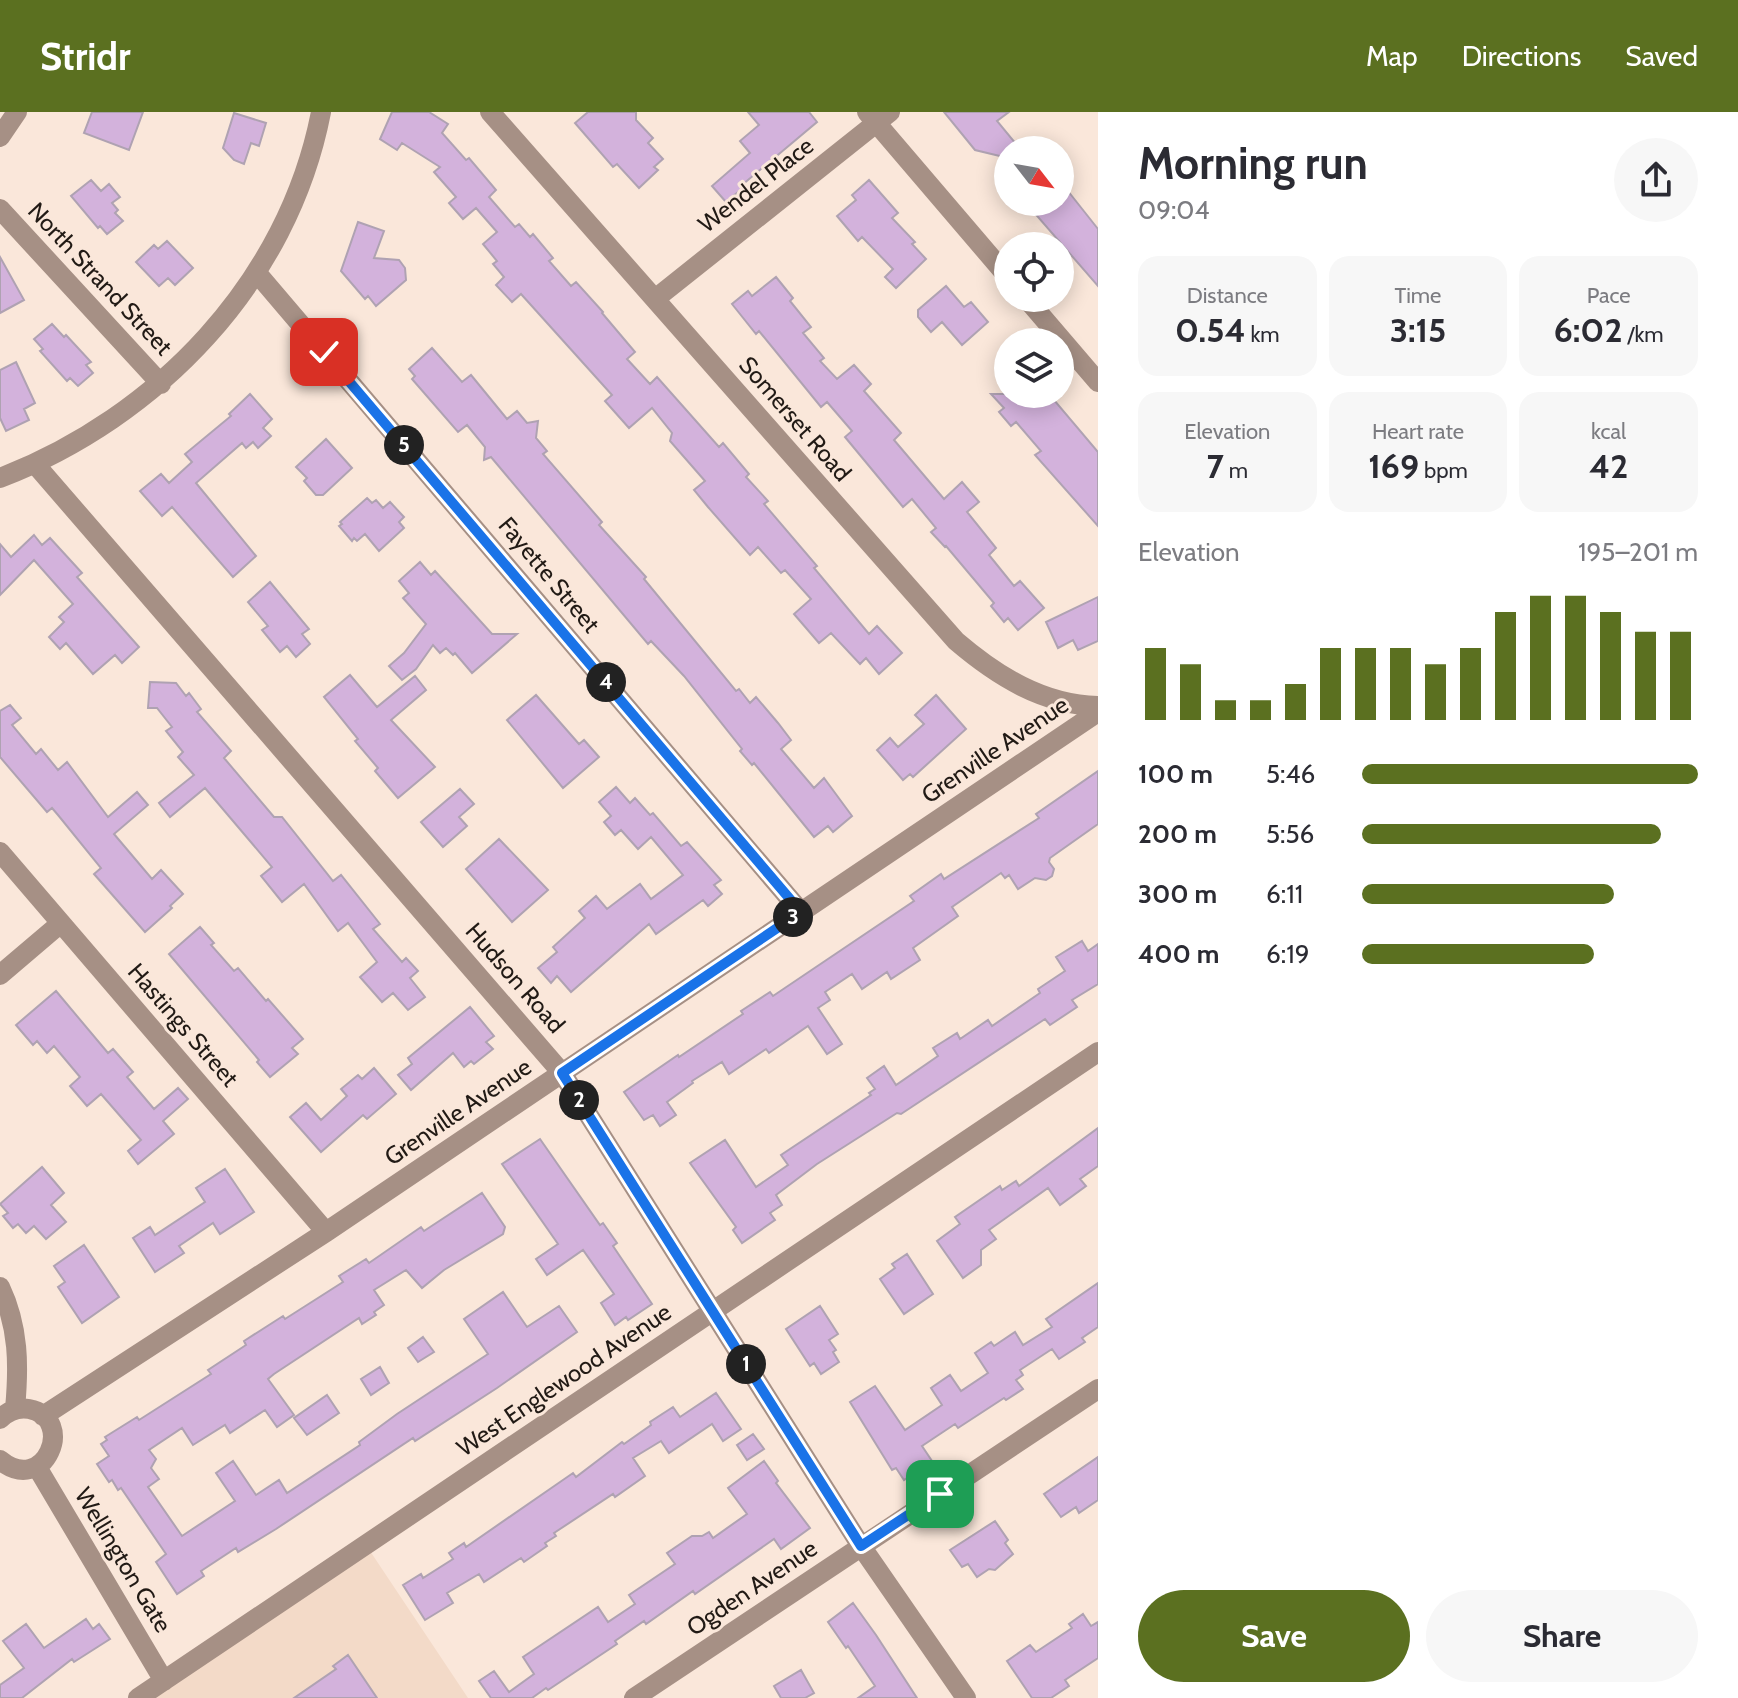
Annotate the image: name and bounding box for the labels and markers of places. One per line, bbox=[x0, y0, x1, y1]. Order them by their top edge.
pin bbox=[290, 318, 358, 386]
pin: 5 bbox=[384, 425, 424, 465]
pin: 4 bbox=[586, 662, 626, 702]
pin: 3 bbox=[773, 897, 813, 937]
pin: 2 bbox=[559, 1080, 599, 1120]
pin: 1 bbox=[726, 1344, 766, 1384]
pin bbox=[906, 1460, 974, 1528]

